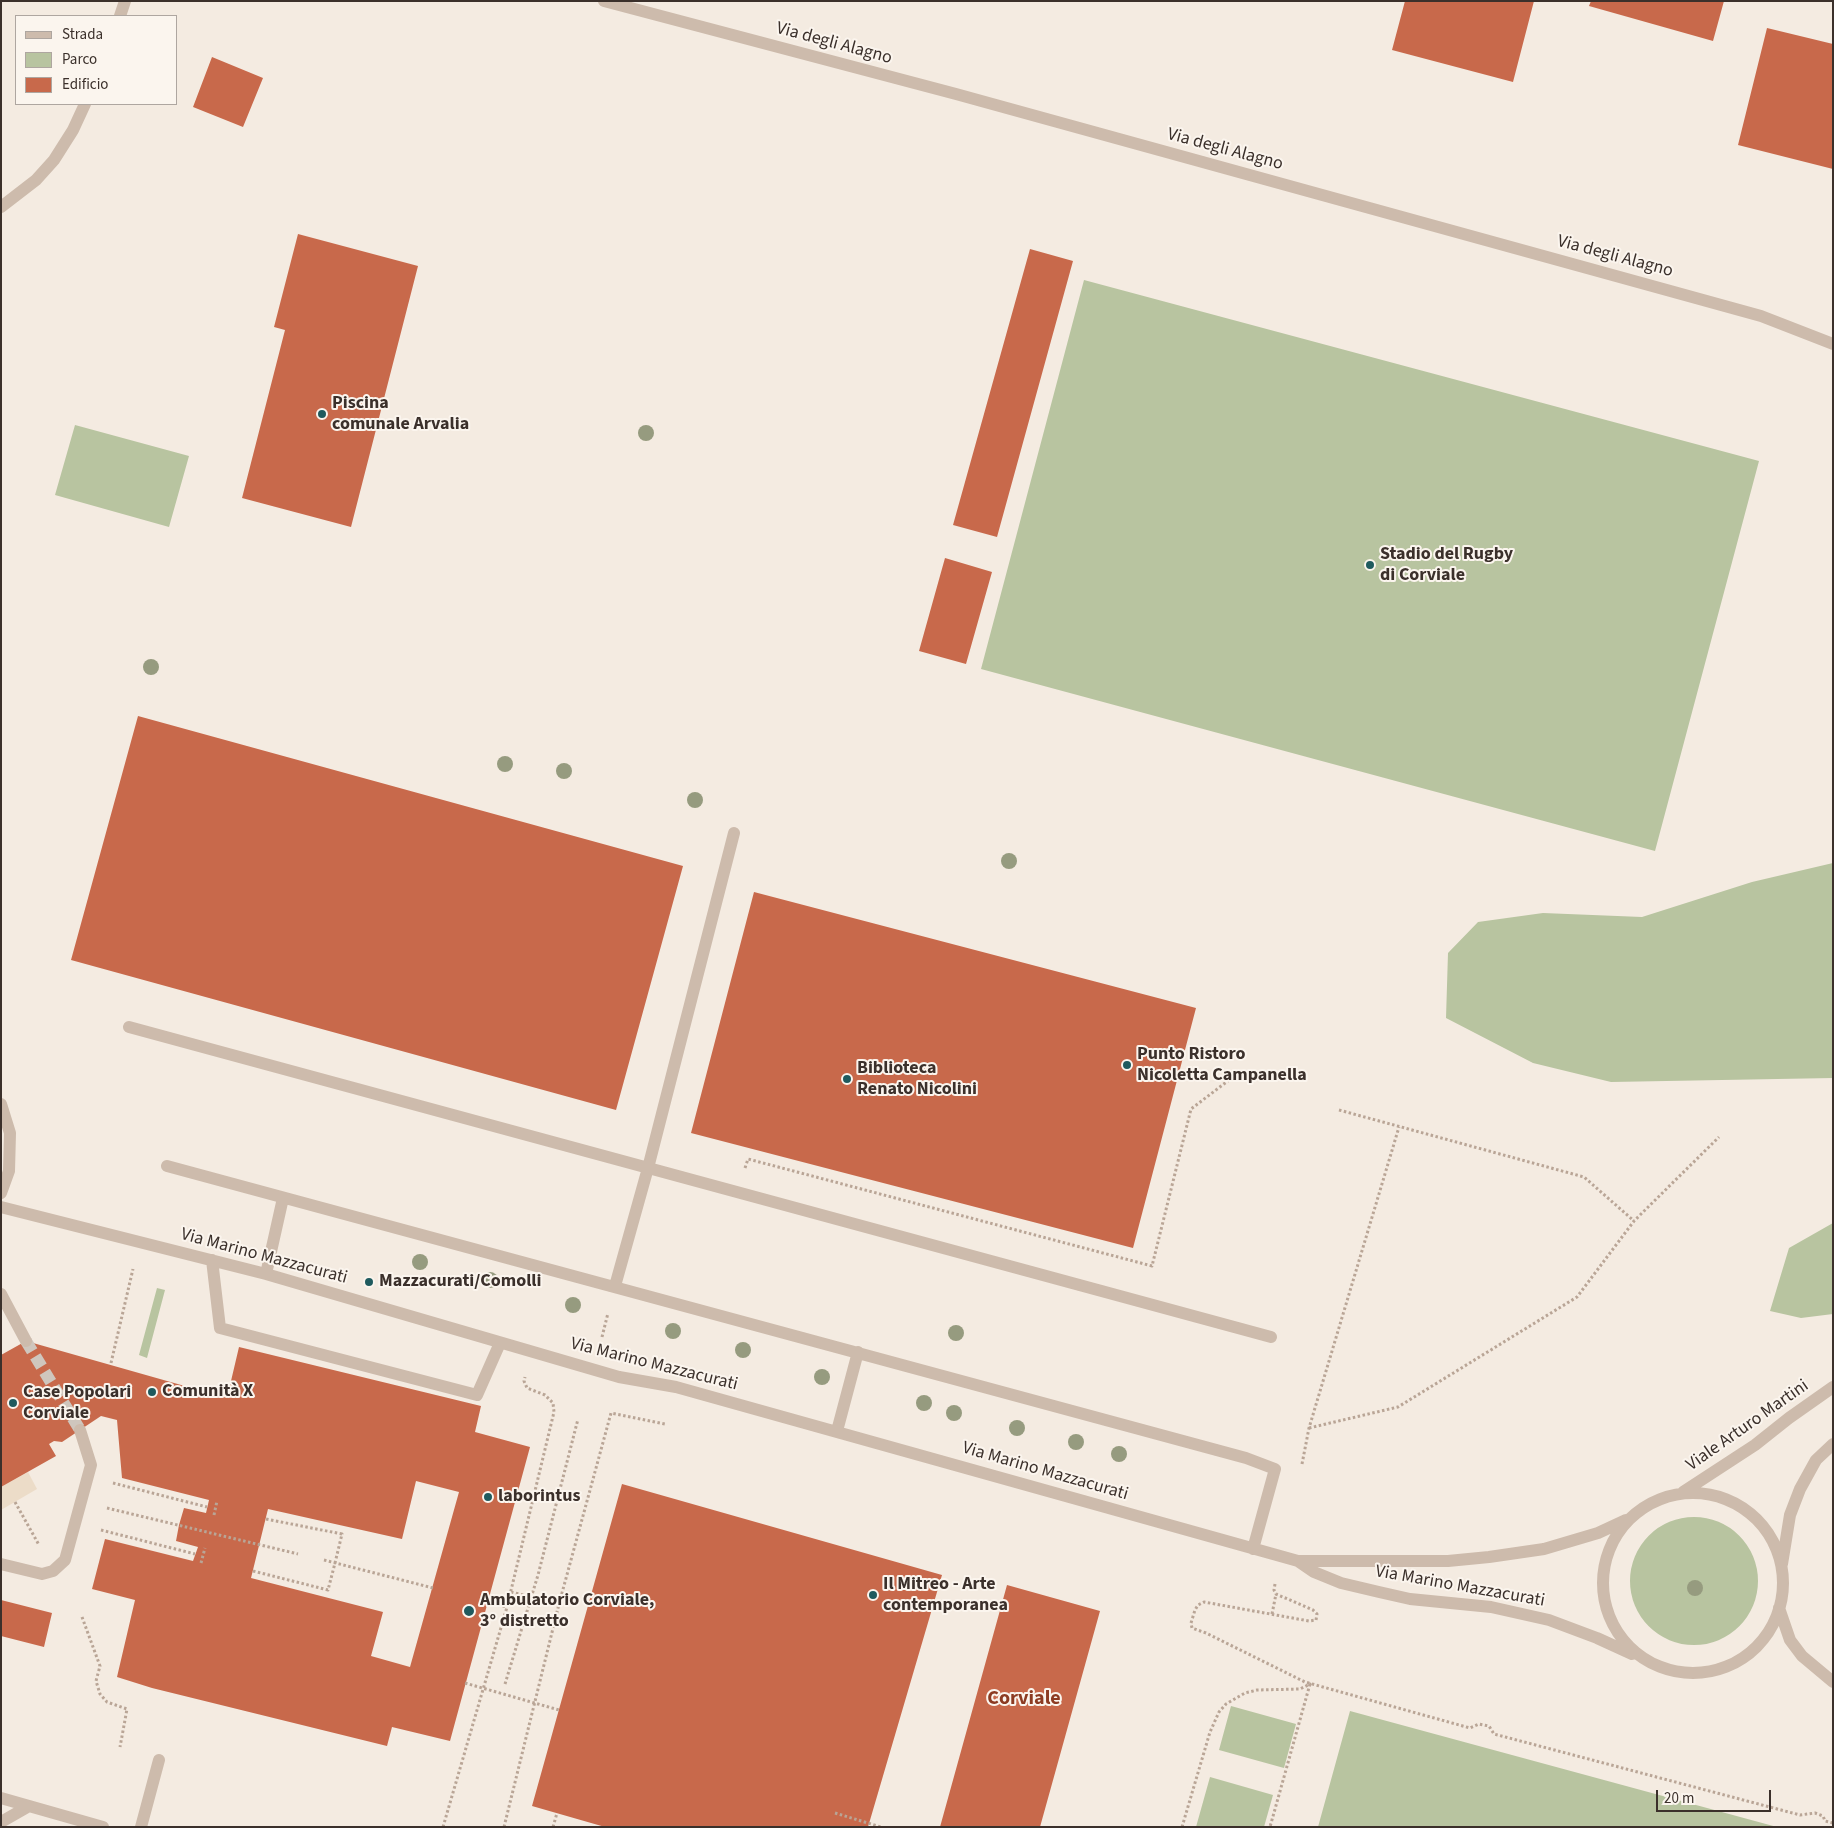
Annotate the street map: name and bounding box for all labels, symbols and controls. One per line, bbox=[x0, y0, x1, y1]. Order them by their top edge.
legend bbox=[15, 15, 178, 105]
street label: Via degli Alagno bbox=[774, 18, 894, 70]
text: Strada bbox=[62, 24, 103, 45]
text: Parco bbox=[62, 49, 97, 70]
text: Edificio bbox=[62, 74, 109, 95]
street label: Via degli Alagno bbox=[1165, 124, 1285, 176]
street label: Via degli Alagno bbox=[1555, 231, 1675, 283]
place label: Piscina comunale Arvalia bbox=[332, 393, 469, 436]
marker: Piscina comunale Arvalia bbox=[316, 408, 328, 420]
place label: Stadio del Rugby di Corviale bbox=[1380, 544, 1513, 586]
marker: Stadio del Rugby di Corviale bbox=[1364, 559, 1376, 571]
place label: Punto Ristoro Nicoletta Campanella bbox=[1137, 1044, 1307, 1086]
place label: Biblioteca Renato Nicolini bbox=[857, 1058, 977, 1100]
marker: Punto Ristoro Nicoletta Campanella bbox=[1121, 1059, 1133, 1071]
marker: Biblioteca Renato Nicolini bbox=[841, 1073, 853, 1085]
street label: Via Marino Mazzacurati bbox=[178, 1224, 350, 1290]
place label: Mazzacurati/Comolli bbox=[379, 1271, 541, 1293]
marker: Mazzacurati/Comolli bbox=[363, 1276, 375, 1288]
street label: Via Marino Mazzacurati bbox=[568, 1334, 740, 1396]
street label: Viale Arturo Martini bbox=[1683, 1376, 1813, 1476]
place label: Comunità X bbox=[162, 1381, 253, 1403]
place label: Case Popolari Corviale bbox=[23, 1382, 131, 1425]
marker: Comunità X bbox=[146, 1386, 158, 1398]
marker: Case Popolari Corviale bbox=[7, 1397, 19, 1409]
street label: Via Marino Mazzacurati bbox=[960, 1438, 1130, 1506]
place label: laborintus bbox=[498, 1486, 580, 1508]
marker: laborintus bbox=[482, 1491, 494, 1503]
street label: Via Marino Mazzacurati bbox=[1374, 1561, 1546, 1613]
place label: Il Mitreo - Arte contemporanea bbox=[883, 1574, 1008, 1616]
marker: Il Mitreo - Arte contemporanea bbox=[867, 1589, 879, 1601]
place label: Ambulatorio Corviale, 3° distretto bbox=[480, 1590, 654, 1632]
marker: Ambulatorio Corviale, 3° distretto bbox=[462, 1604, 476, 1618]
district label: Corviale bbox=[987, 1688, 1061, 1712]
scale bar bbox=[1659, 1780, 1774, 1812]
text: 20 m bbox=[1664, 1788, 1694, 1809]

